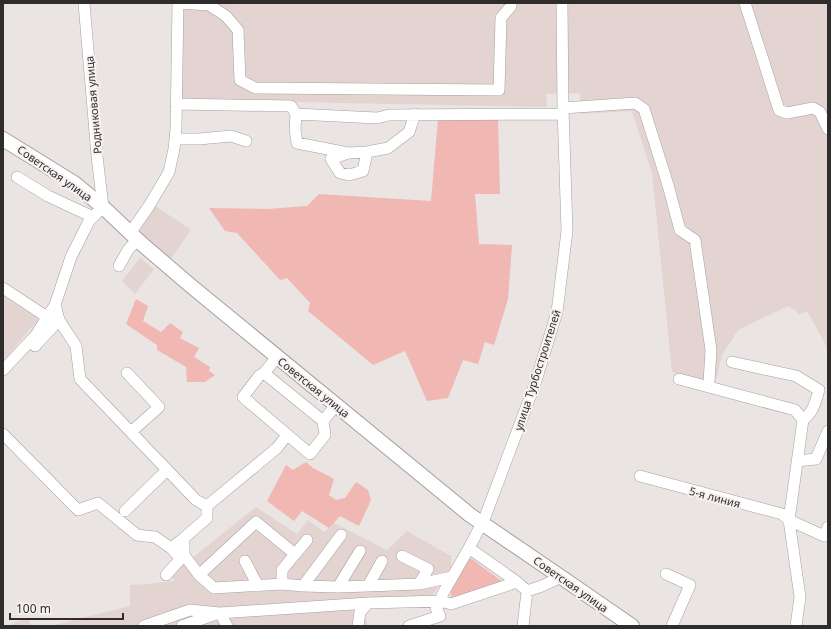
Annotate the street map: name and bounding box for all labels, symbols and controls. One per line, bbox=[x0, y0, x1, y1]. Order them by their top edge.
street label: Родниковая улица bbox=[81, 55, 105, 155]
street label: Советская улица bbox=[15, 142, 95, 204]
street label: улица Турбостроителей bbox=[510, 308, 564, 432]
street label: Советская улица bbox=[275, 353, 353, 421]
street label: 5-я линия bbox=[688, 483, 742, 511]
street label: Советская улица bbox=[531, 553, 611, 615]
scale bar bbox=[10, 595, 123, 621]
text: 100 m bbox=[16, 600, 51, 617]

